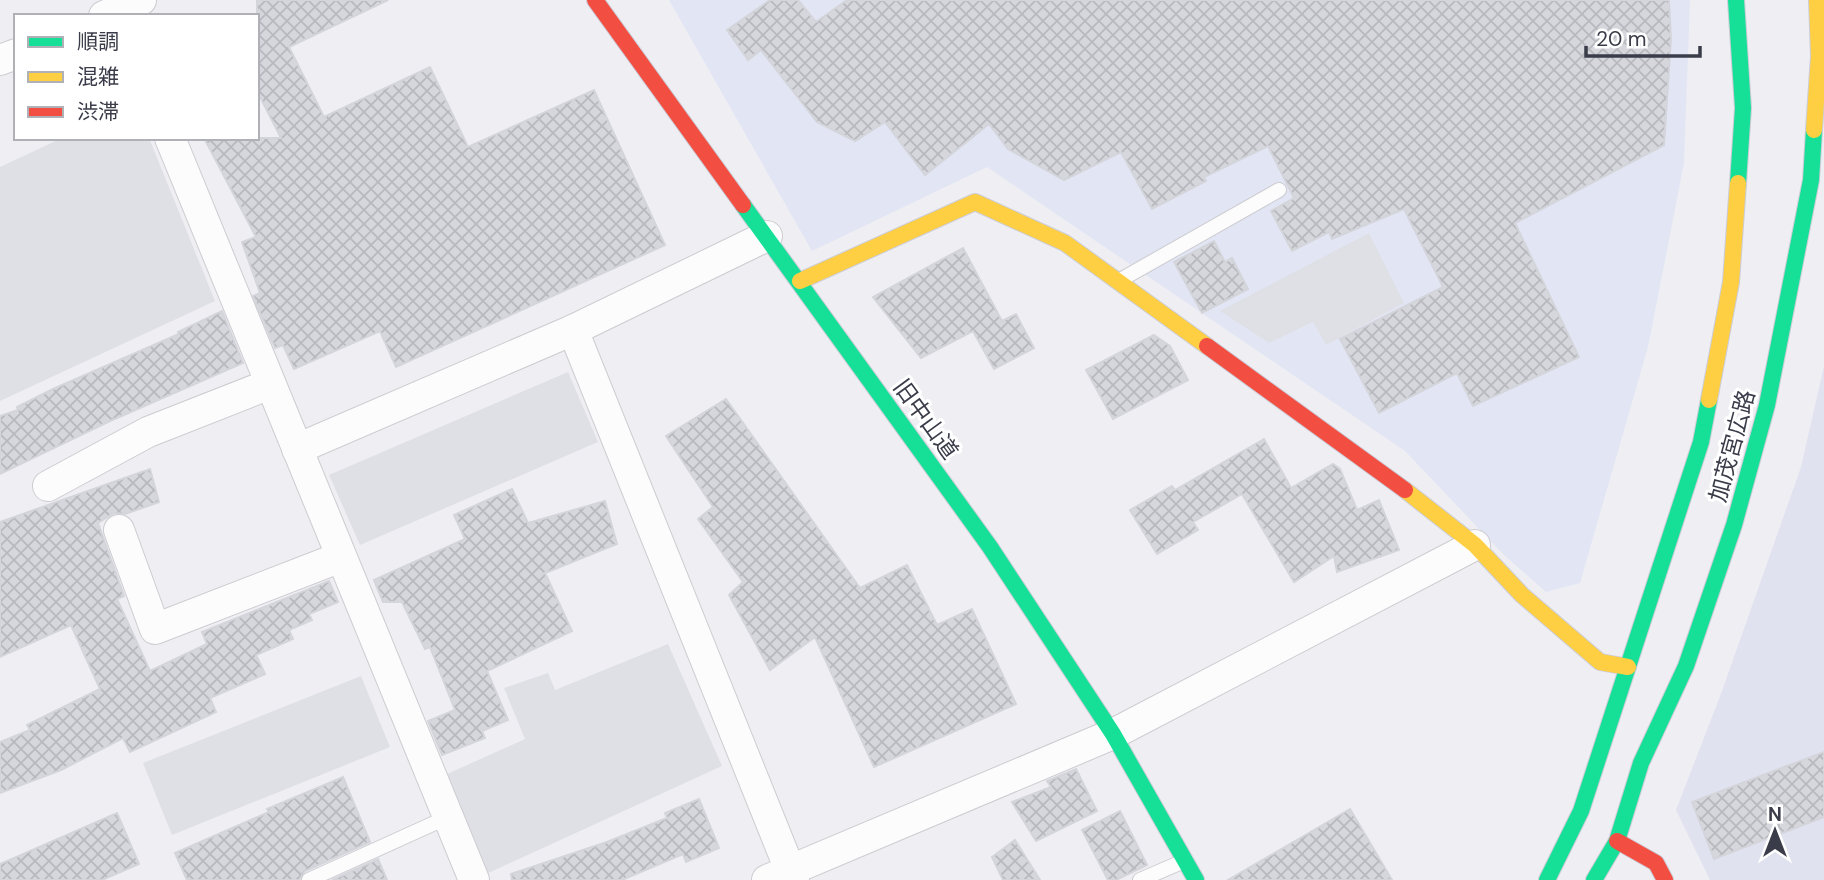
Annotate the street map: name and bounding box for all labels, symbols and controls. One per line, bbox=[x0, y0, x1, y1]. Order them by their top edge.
legend bbox=[14, 14, 259, 140]
scale bar bbox=[1586, 14, 1700, 58]
text: 20 m bbox=[1596, 25, 1647, 53]
text: 順調 bbox=[77, 28, 119, 56]
text: 混雑 bbox=[77, 63, 119, 91]
text: 渋滞 bbox=[77, 98, 119, 126]
street label: 旧中山道 bbox=[887, 373, 965, 465]
street label: 加茂宮広路 bbox=[1703, 387, 1761, 505]
north arrow bbox=[1740, 796, 1810, 866]
text: N bbox=[1768, 802, 1782, 827]

